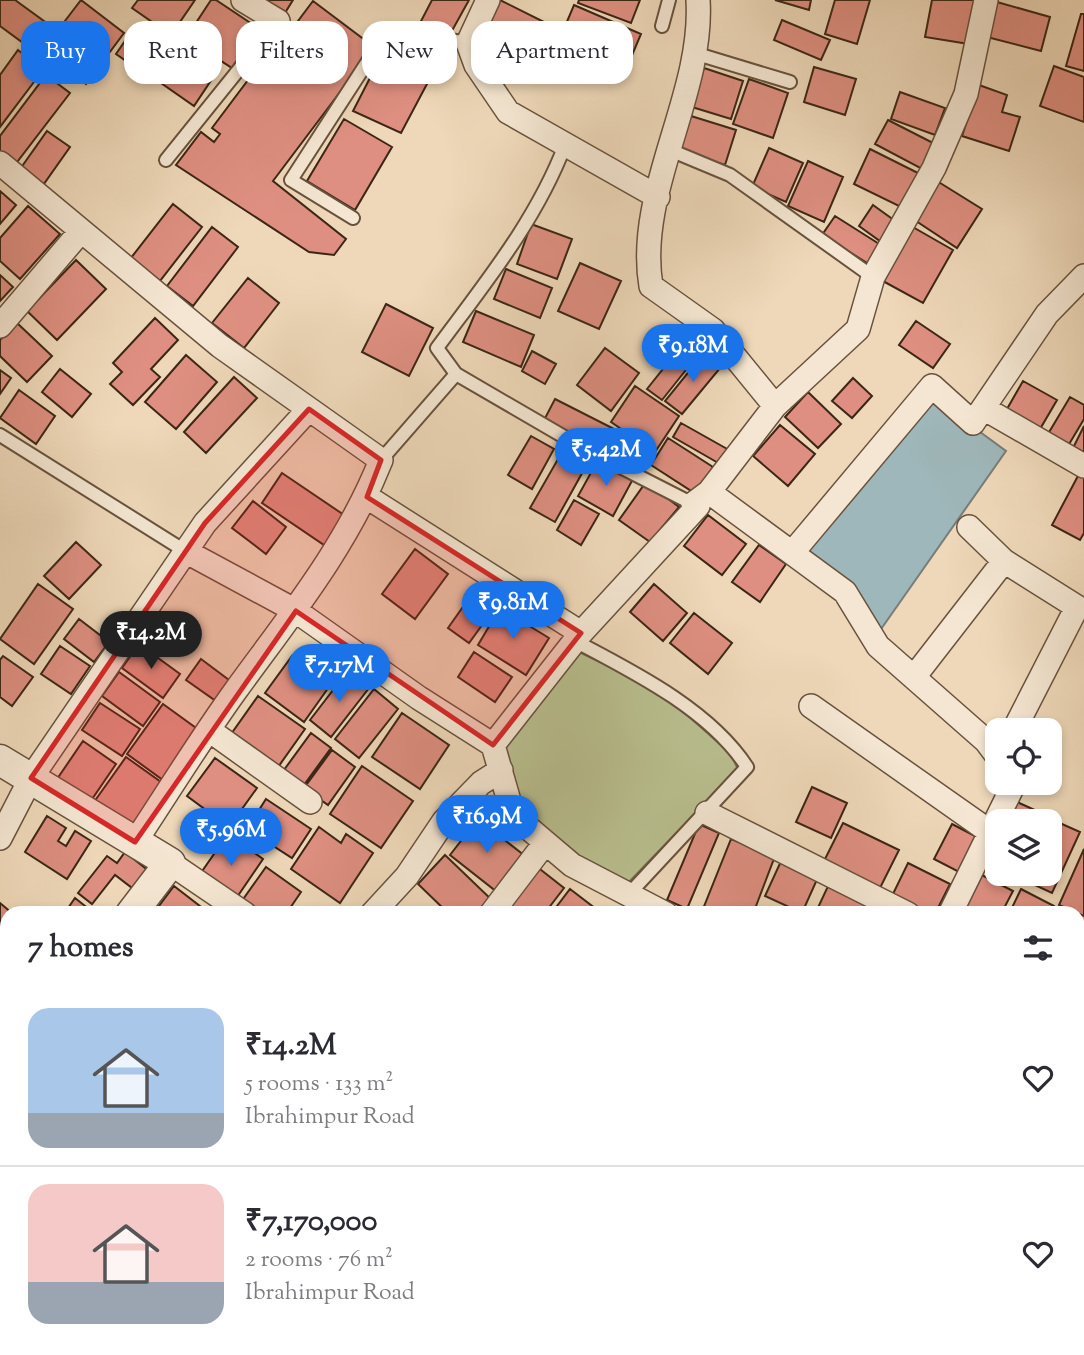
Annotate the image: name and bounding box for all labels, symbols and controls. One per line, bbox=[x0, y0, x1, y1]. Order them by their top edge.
chip: Buy bbox=[21, 21, 110, 84]
chip: Rent bbox=[124, 21, 222, 84]
chip: Filters bbox=[236, 21, 348, 84]
chip: New bbox=[362, 21, 457, 84]
chip: Apartment bbox=[471, 21, 633, 84]
pin: ₹9.18M bbox=[636, 324, 750, 384]
text: ₹9.18M bbox=[658, 330, 728, 363]
pin: ₹5.42M bbox=[549, 428, 663, 488]
text: ₹5.42M bbox=[571, 434, 641, 467]
pin: ₹9.81M bbox=[456, 582, 570, 641]
text: ₹9.81M bbox=[478, 587, 548, 620]
pin: ₹14.2M bbox=[94, 612, 208, 671]
text: ₹14.2M bbox=[116, 617, 186, 650]
pin: ₹7.17M bbox=[282, 644, 396, 704]
text: ₹7.17M bbox=[304, 650, 374, 683]
map controls bbox=[985, 718, 1062, 886]
button: locate bbox=[985, 718, 1062, 795]
pin: ₹16.9M bbox=[430, 796, 544, 855]
text: ₹16.9M bbox=[452, 801, 522, 834]
pin: ₹5.96M bbox=[174, 808, 288, 868]
button: layers bbox=[985, 809, 1062, 886]
text: ₹5.96M bbox=[196, 814, 266, 847]
text: 7 homes bbox=[28, 927, 133, 970]
icon: filters bbox=[1019, 929, 1057, 967]
text: ₹14.2M bbox=[245, 1025, 337, 1068]
icon: home bbox=[84, 1036, 168, 1120]
icon: heart bbox=[1019, 1059, 1057, 1097]
text: 5 rooms · 133 m² bbox=[245, 1068, 393, 1101]
text: Ibrahimpur Road bbox=[245, 1101, 415, 1134]
text: ₹7,170,000 bbox=[245, 1201, 377, 1244]
icon: home bbox=[84, 1212, 168, 1296]
icon: heart bbox=[1019, 1235, 1057, 1273]
text: 2 rooms · 76 m² bbox=[245, 1244, 393, 1277]
text: Ibrahimpur Road bbox=[245, 1277, 415, 1310]

